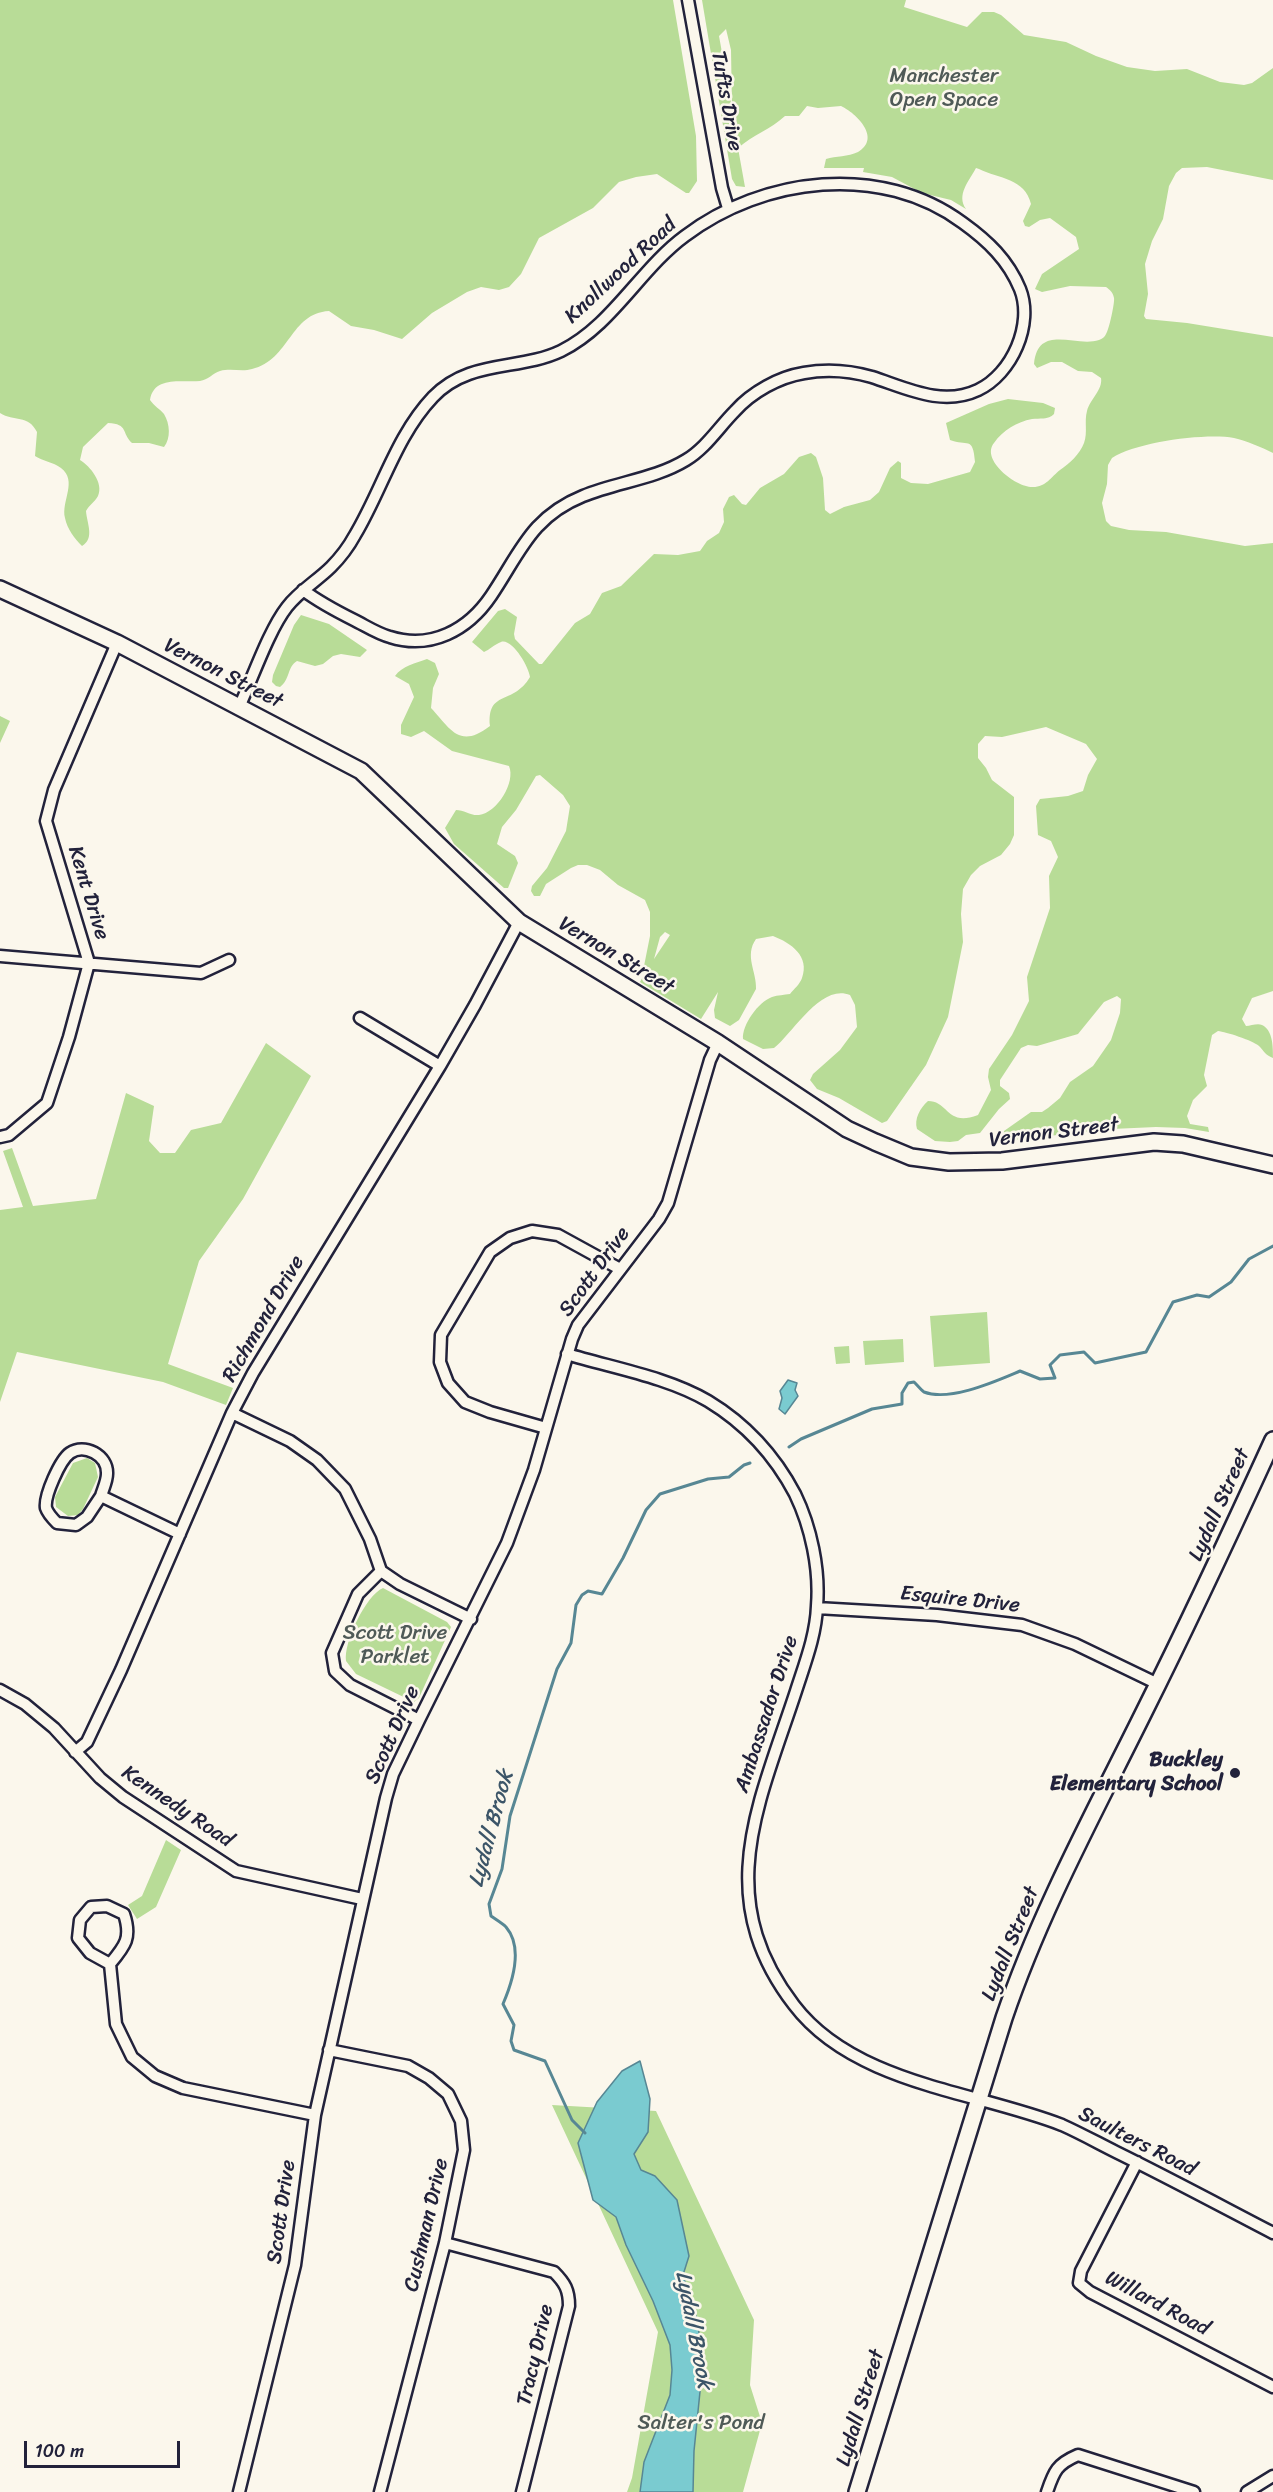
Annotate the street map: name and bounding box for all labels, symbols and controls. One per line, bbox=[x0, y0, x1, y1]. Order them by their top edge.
street label: Tufts Drive bbox=[705, 49, 747, 153]
park label: Manchester Open Space bbox=[890, 64, 998, 114]
street label: Knollwood Road bbox=[560, 213, 682, 329]
street label: Vernon Street bbox=[159, 633, 287, 715]
street label: Kent Drive bbox=[62, 843, 114, 943]
street label: Vernon Street bbox=[554, 912, 678, 1000]
street label: Vernon Street bbox=[988, 1113, 1120, 1153]
street label: Scott Drive bbox=[554, 1222, 636, 1322]
street label: Richmond Drive bbox=[218, 1251, 310, 1387]
street label: Lydall Street bbox=[1184, 1445, 1256, 1565]
street label: Esquire Drive bbox=[899, 1581, 1021, 1619]
park label: Scott Drive Parklet bbox=[343, 1621, 447, 1671]
street label: Ambassador Drive bbox=[730, 1632, 804, 1796]
street label: Scott Drive bbox=[360, 1682, 426, 1788]
place label: Buckley Elementary School bbox=[1050, 1748, 1223, 1798]
street label: Kennedy Road bbox=[116, 1760, 238, 1854]
marker: Buckley Elementary School bbox=[1228, 1766, 1242, 1780]
water label: Lydall Brook bbox=[464, 1768, 520, 1890]
street label: Lydall Street bbox=[977, 1883, 1045, 2005]
street label: Saulters Road bbox=[1074, 2101, 1200, 2183]
street label: Cushman Drive bbox=[399, 2156, 455, 2294]
street label: Scott Drive bbox=[262, 2158, 302, 2266]
street label: Willard Road bbox=[1100, 2266, 1214, 2342]
water label: Lydall Brook bbox=[669, 2269, 717, 2391]
street label: Tracy Drive bbox=[512, 2302, 560, 2408]
street label: Lydall Street bbox=[831, 2347, 891, 2469]
park label: Salter's Pond bbox=[637, 2411, 765, 2437]
scale bar bbox=[27, 2429, 183, 2467]
text: 100 m bbox=[35, 2435, 84, 2467]

